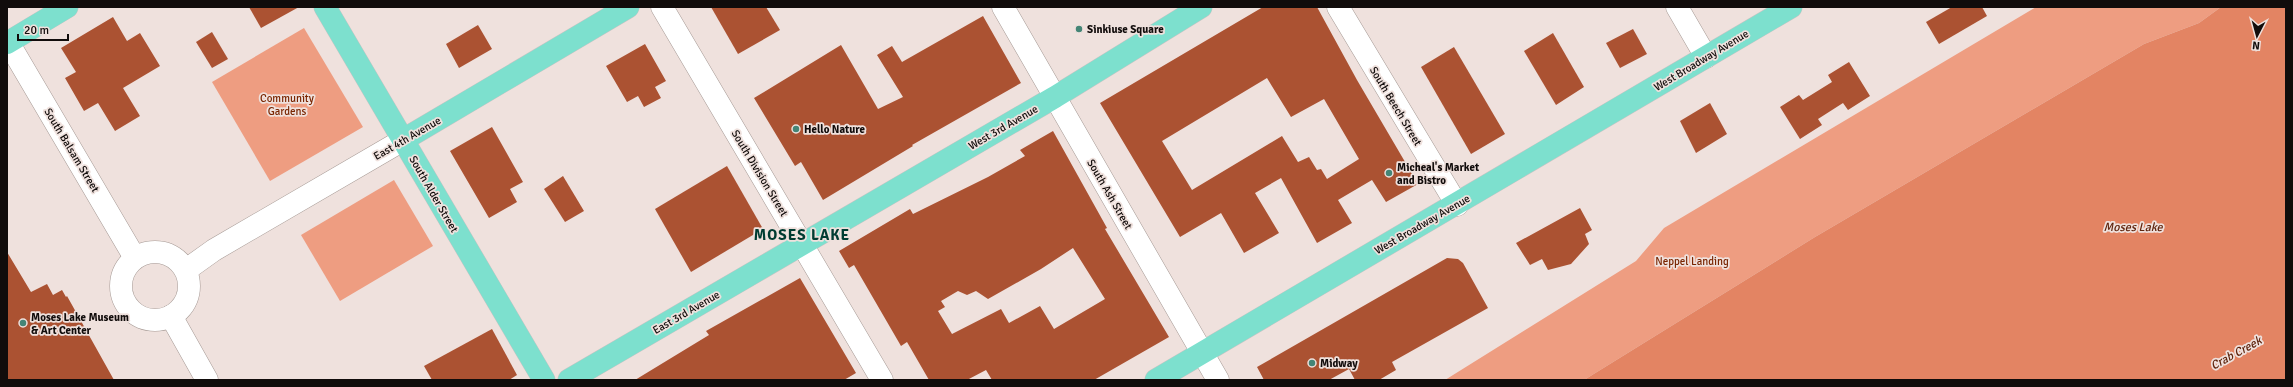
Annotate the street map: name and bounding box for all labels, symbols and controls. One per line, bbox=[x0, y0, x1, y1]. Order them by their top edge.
scale bar bbox=[18, 16, 68, 42]
north arrow bbox=[2237, 16, 2277, 56]
text: 20 m bbox=[24, 23, 49, 38]
place label: Sinkiuse Square bbox=[1087, 23, 1164, 36]
marker: Sinkiuse Square bbox=[1074, 24, 1084, 34]
street label: West Broadway Avenue bbox=[1652, 27, 1751, 94]
text: N bbox=[2252, 39, 2260, 52]
street label: South Beech Street bbox=[1367, 64, 1424, 148]
park label: Community Gardens bbox=[260, 92, 315, 118]
street label: West 3rd Avenue bbox=[966, 102, 1040, 153]
street label: South Balsam Street bbox=[41, 106, 102, 195]
street label: East 4th Avenue bbox=[371, 114, 443, 163]
place label: Hello Nature bbox=[804, 123, 865, 136]
marker: Hello Nature bbox=[791, 124, 801, 134]
street label: South Division Street bbox=[729, 128, 791, 219]
street label: South Alder Street bbox=[406, 154, 461, 235]
street label: South Ash Street bbox=[1084, 157, 1135, 232]
place label: Micheal's Market and Bistro bbox=[1397, 161, 1479, 187]
marker: Micheal's Market and Bistro bbox=[1384, 168, 1394, 178]
street label: West Broadway Avenue bbox=[1372, 192, 1472, 257]
water label: Moses Lake bbox=[2103, 220, 2164, 235]
district label: MOSES LAKE bbox=[754, 226, 850, 244]
park label: Neppel Landing bbox=[1655, 255, 1729, 268]
street label: East 3rd Avenue bbox=[650, 288, 722, 337]
place label: Moses Lake Museum & Art Center bbox=[31, 311, 129, 337]
marker: Moses Lake Museum & Art Center bbox=[18, 318, 28, 328]
water label: Crab Creek bbox=[2208, 333, 2265, 374]
place label: Midway bbox=[1320, 357, 1358, 370]
marker: Midway bbox=[1307, 358, 1317, 368]

